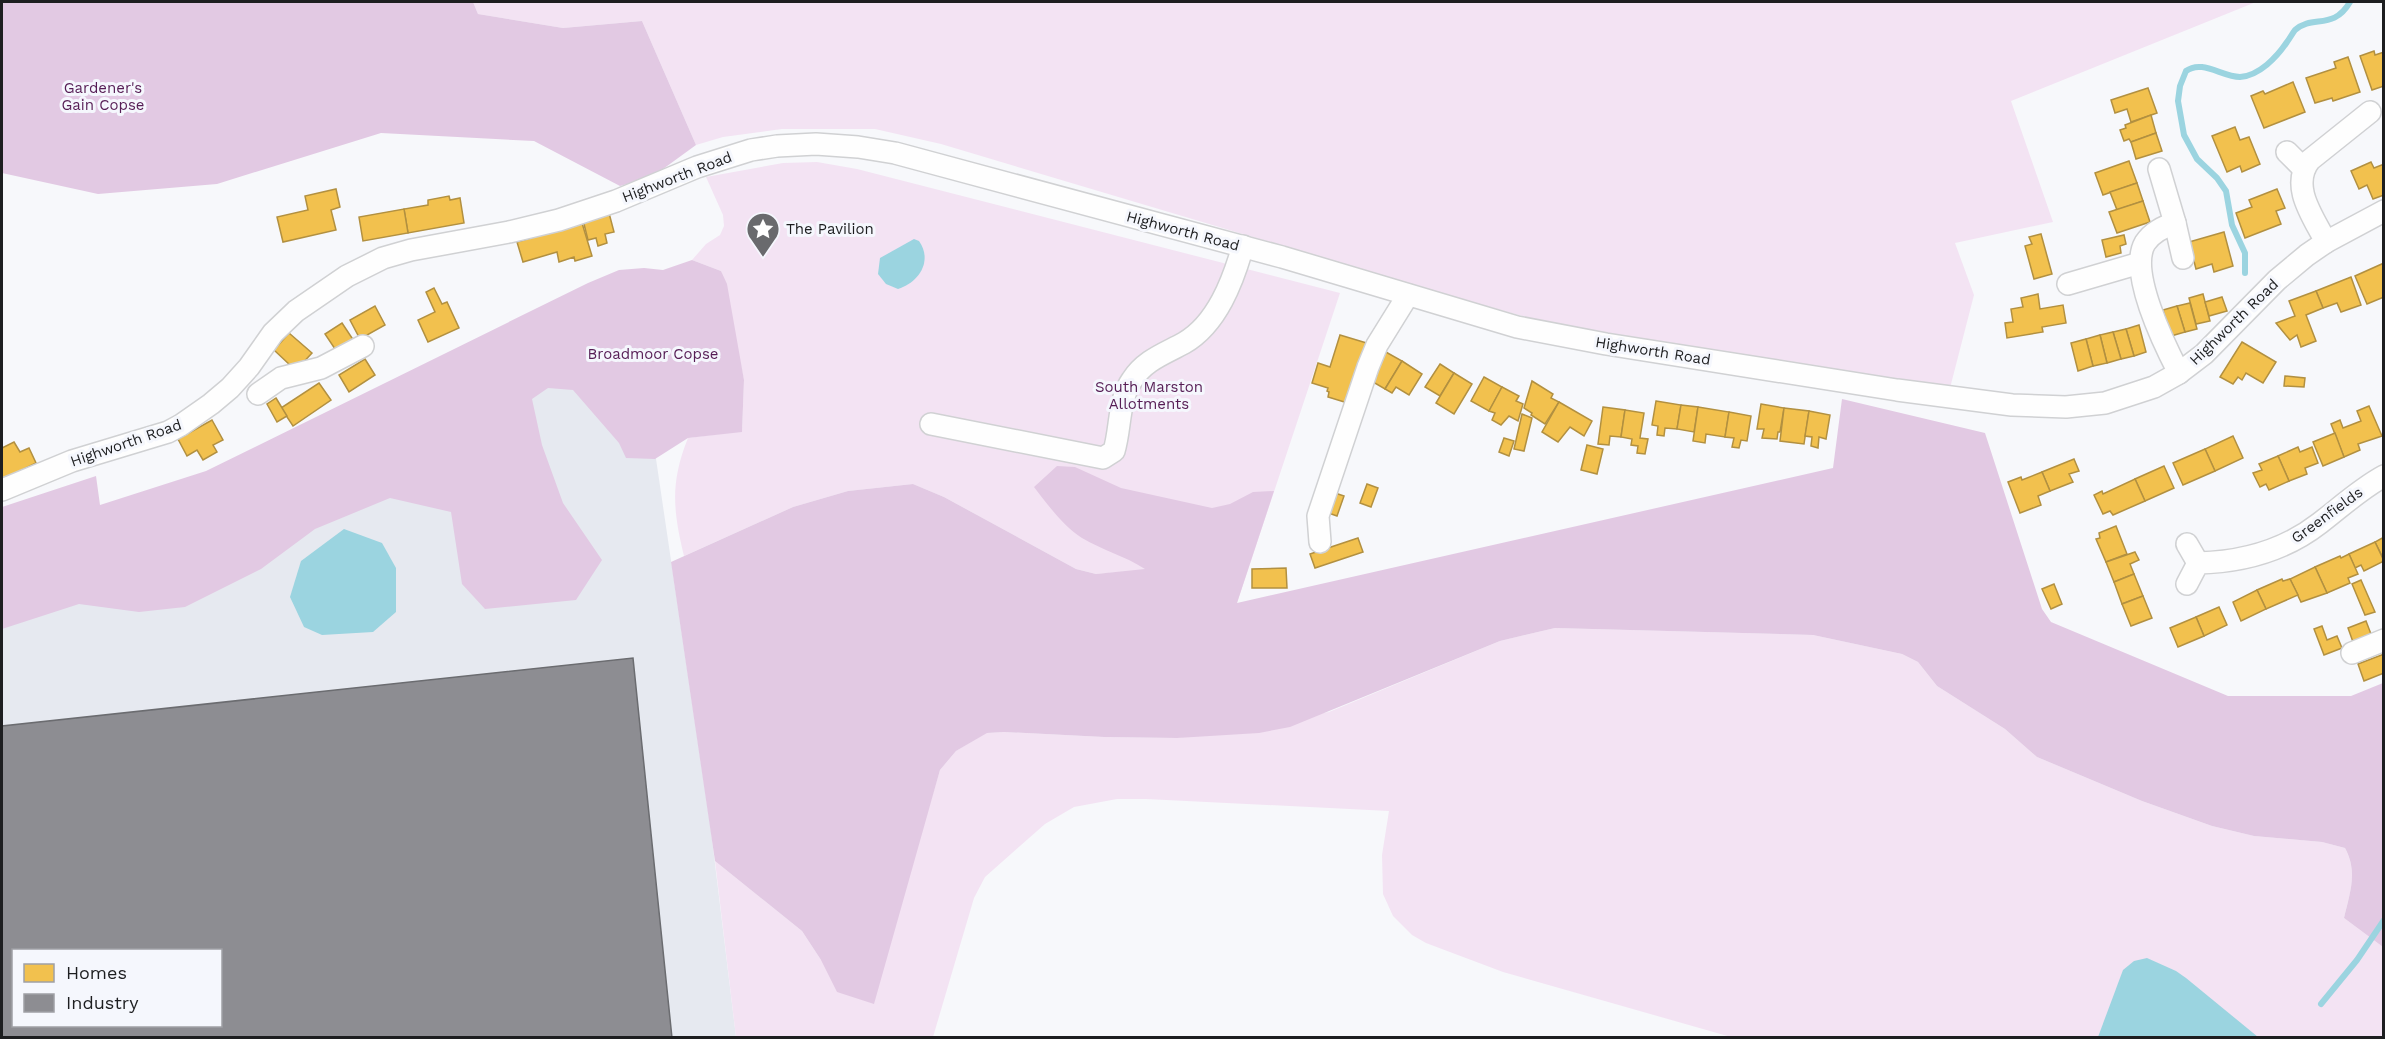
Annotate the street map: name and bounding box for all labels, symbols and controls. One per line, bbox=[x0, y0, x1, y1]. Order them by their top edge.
park label: Gardener's Gain Copse bbox=[62, 79, 145, 114]
street label: Highworth Road bbox=[619, 148, 735, 206]
street label: Highworth Road bbox=[1124, 207, 1242, 255]
place icon: The Pavilion bbox=[745, 211, 781, 258]
place label: The Pavilion bbox=[786, 220, 874, 238]
street label: Highworth Road bbox=[2186, 275, 2282, 369]
street label: Highworth Road bbox=[1594, 333, 1712, 369]
park label: Broadmoor Copse bbox=[587, 345, 719, 363]
park label: South Marston Allotments bbox=[1095, 378, 1203, 413]
street label: Highworth Road bbox=[68, 416, 184, 470]
street label: Greenfields bbox=[2288, 483, 2366, 547]
legend bbox=[12, 949, 222, 1027]
text: Homes bbox=[66, 962, 127, 983]
text: Industry bbox=[66, 992, 139, 1013]

